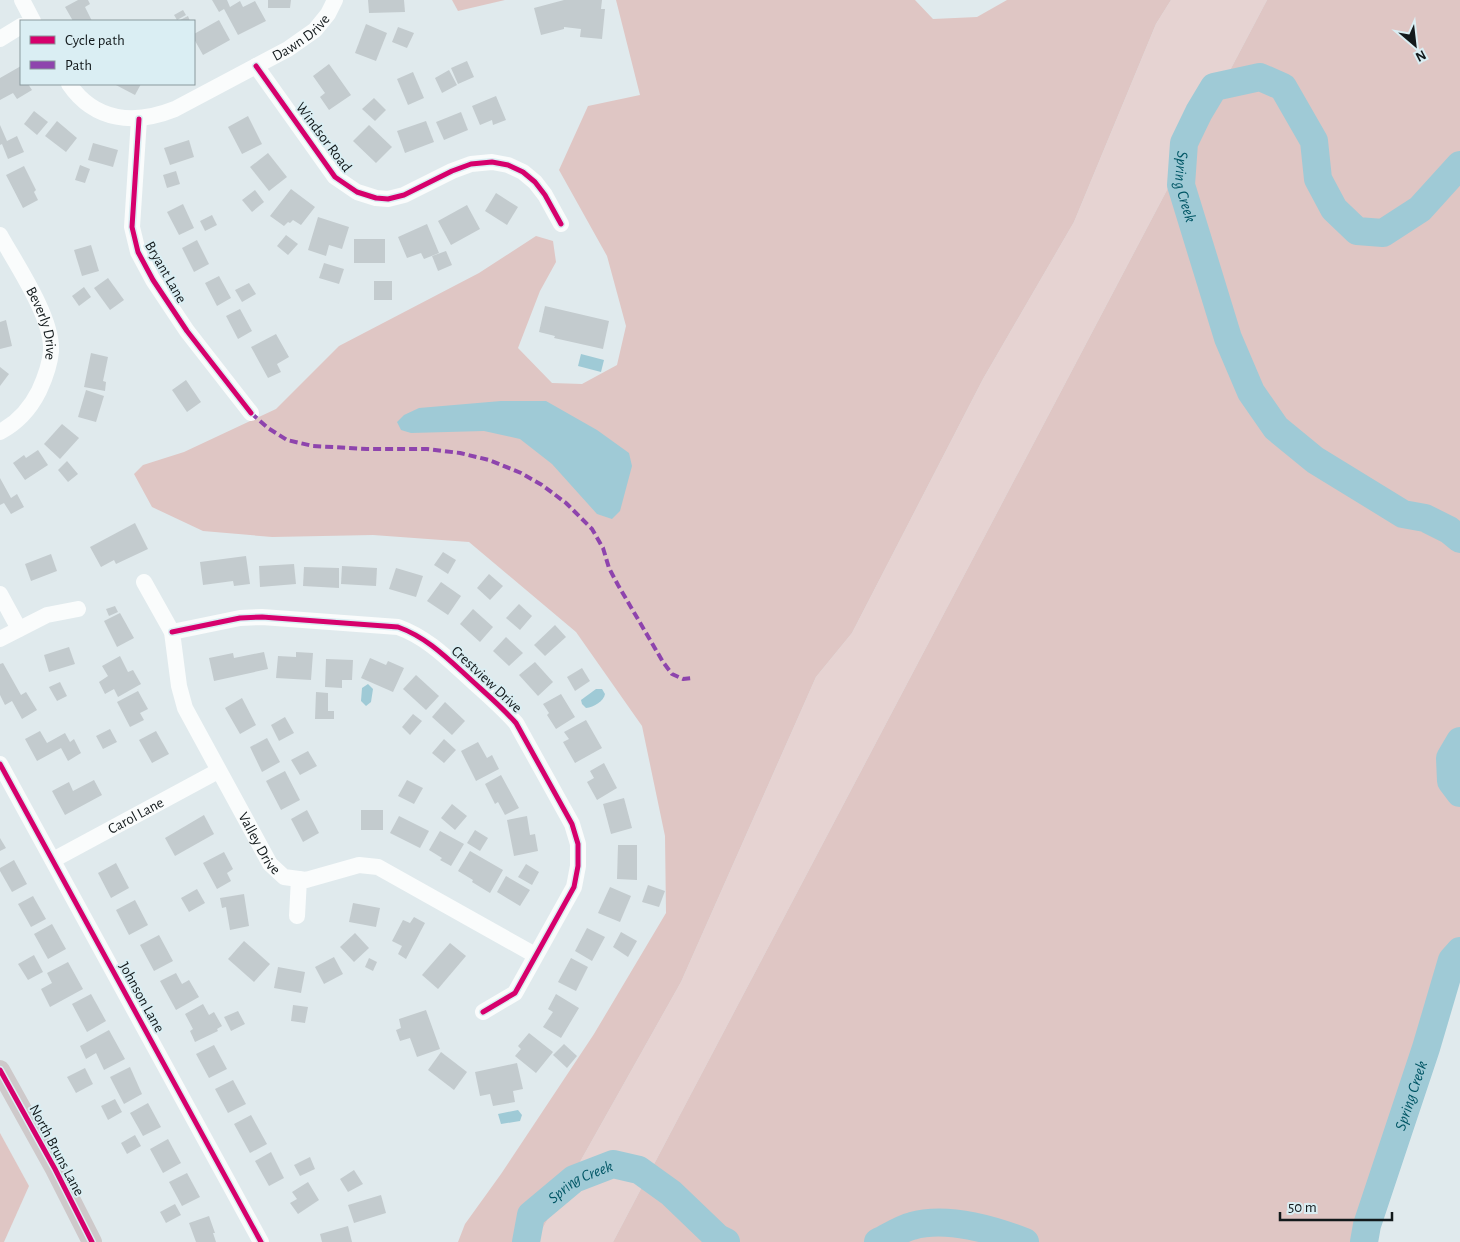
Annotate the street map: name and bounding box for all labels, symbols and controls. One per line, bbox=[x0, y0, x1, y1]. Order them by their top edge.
street label: Dawn Drive bbox=[270, 11, 333, 64]
legend bbox=[20, 20, 195, 85]
north arrow bbox=[1390, 20, 1440, 70]
text: Cycle path bbox=[65, 33, 125, 48]
text: N bbox=[1413, 47, 1428, 64]
text: Path bbox=[65, 58, 92, 73]
street label: Windsor Road bbox=[293, 100, 355, 175]
water label: Spring Creek bbox=[1171, 151, 1199, 224]
street label: Bryant Lane bbox=[142, 239, 189, 306]
street label: Beverly Drive bbox=[23, 284, 58, 361]
street label: Crestview Drive bbox=[449, 643, 525, 716]
street label: Carol Lane bbox=[106, 795, 166, 837]
street label: Valley Drive bbox=[235, 810, 283, 878]
street label: Johnson Lane bbox=[116, 960, 167, 1035]
water label: Spring Creek bbox=[1392, 1059, 1430, 1132]
street label: North Bruns Lane bbox=[26, 1102, 87, 1198]
water label: Spring Creek bbox=[545, 1158, 615, 1206]
scale bar bbox=[1280, 1190, 1392, 1222]
text: 50 m bbox=[1288, 1200, 1317, 1215]

